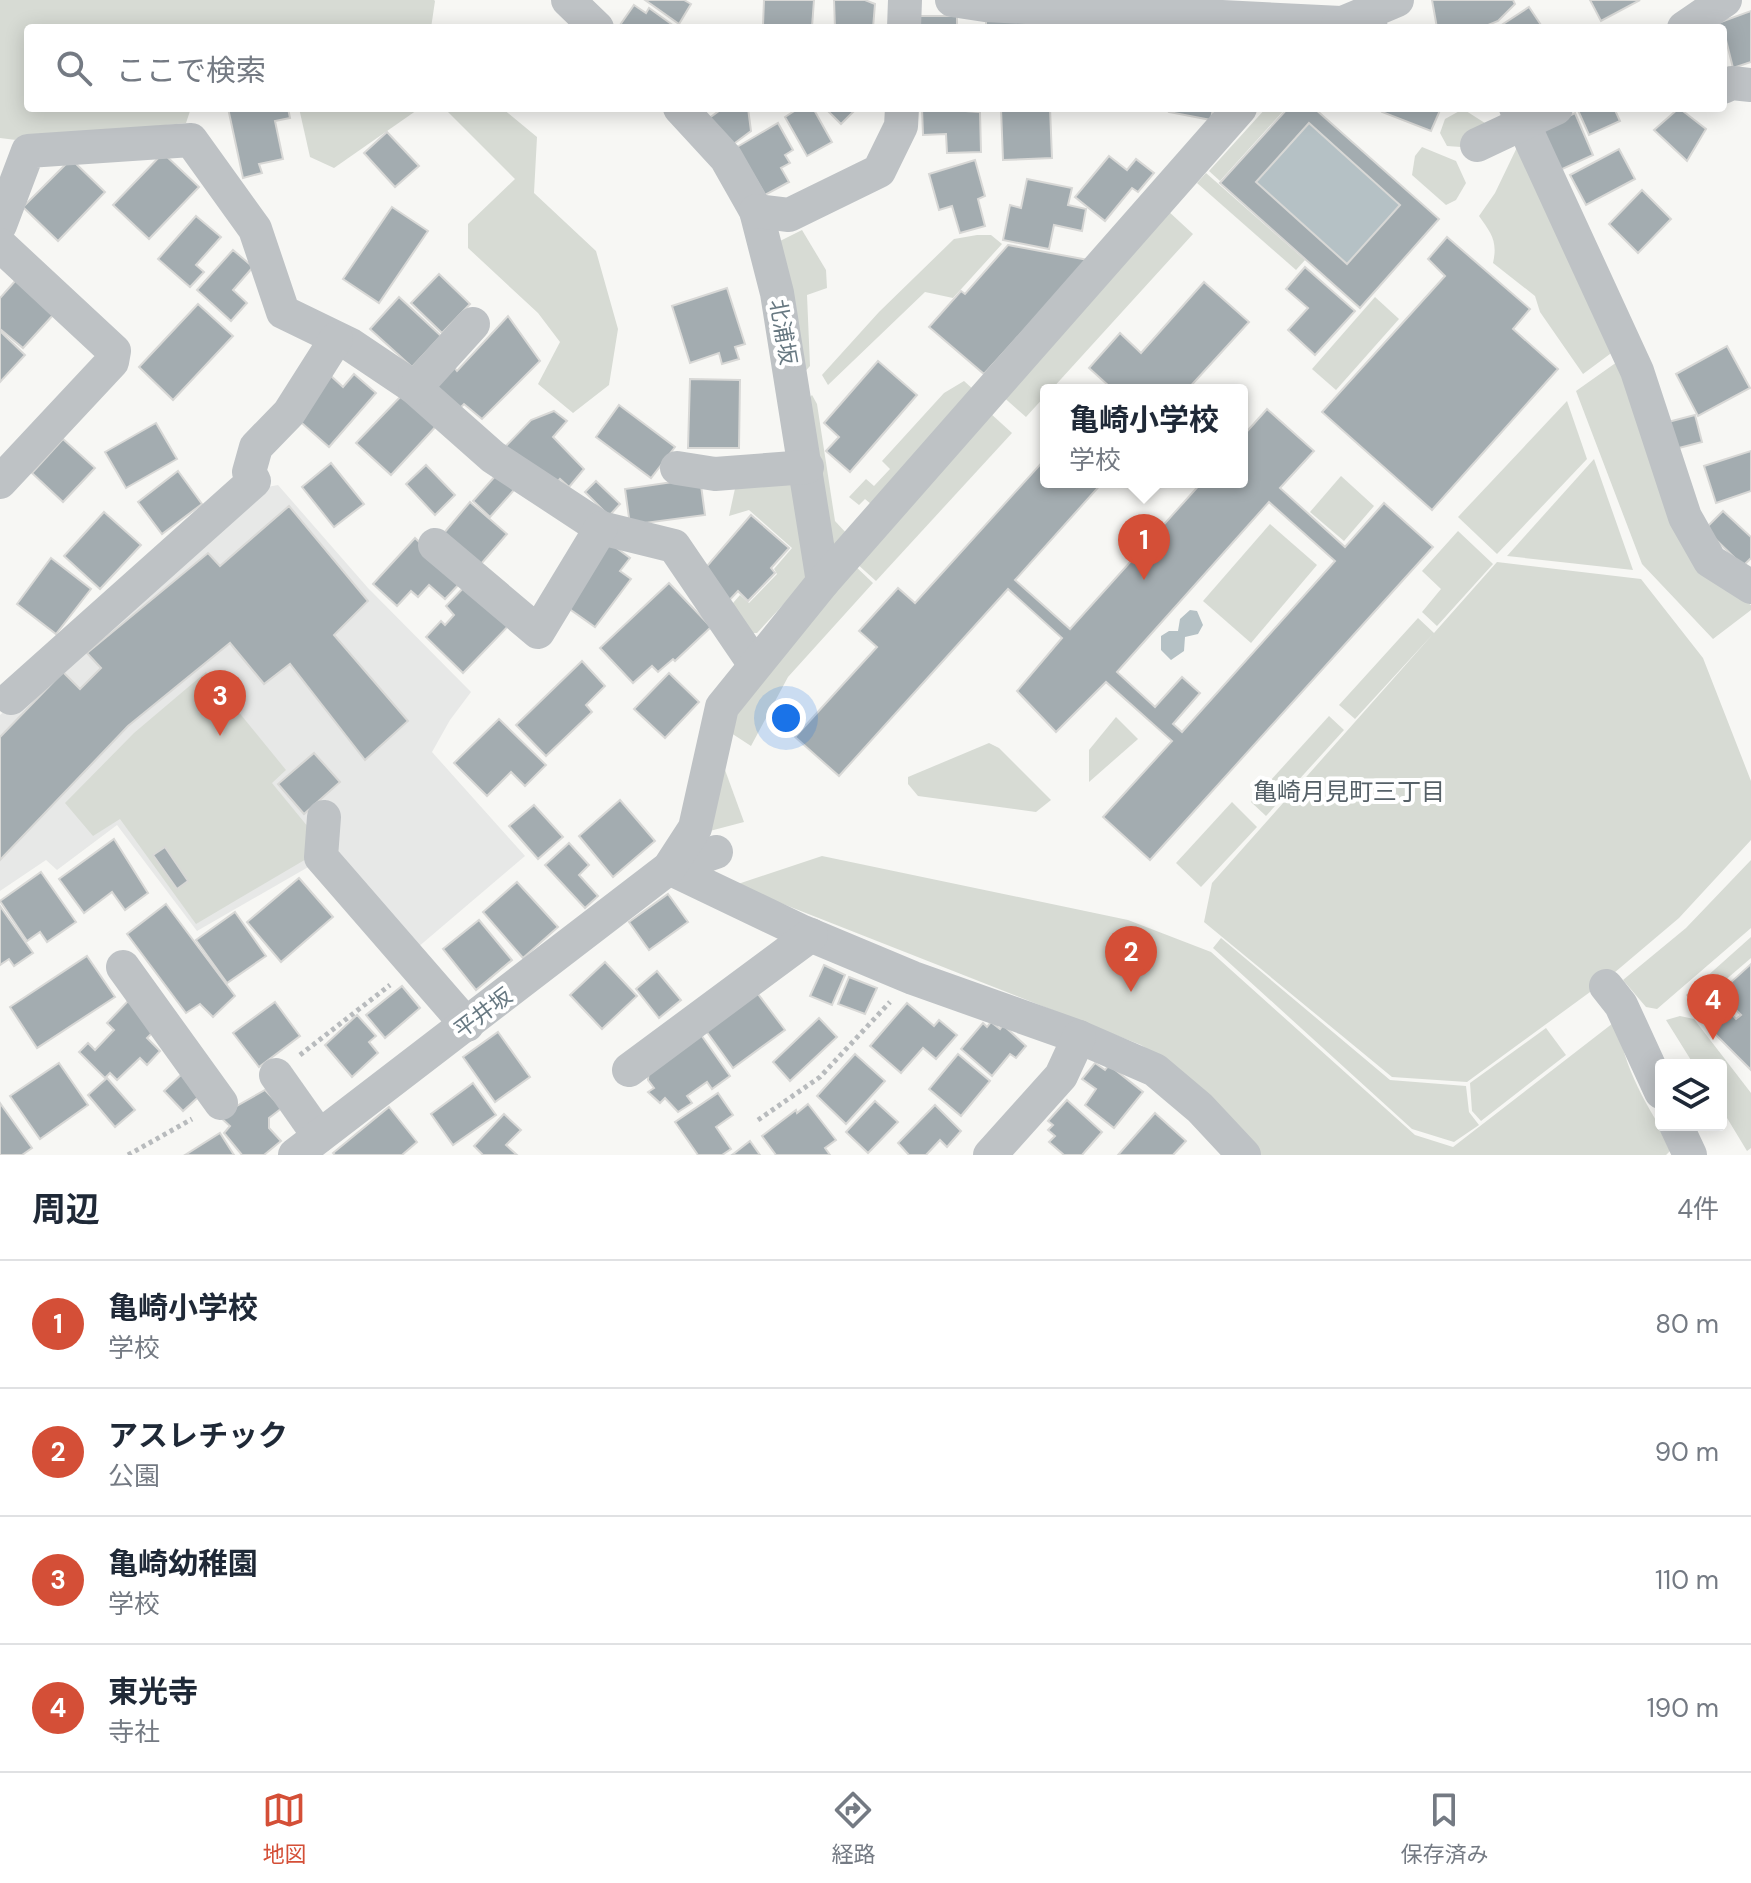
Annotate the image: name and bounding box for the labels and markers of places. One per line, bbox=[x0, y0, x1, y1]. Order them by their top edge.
pin: 1 bbox=[1118, 514, 1170, 580]
pin: 3 bbox=[194, 670, 246, 736]
pin: 2 bbox=[1105, 926, 1157, 992]
pin: 4 bbox=[1687, 974, 1739, 1040]

